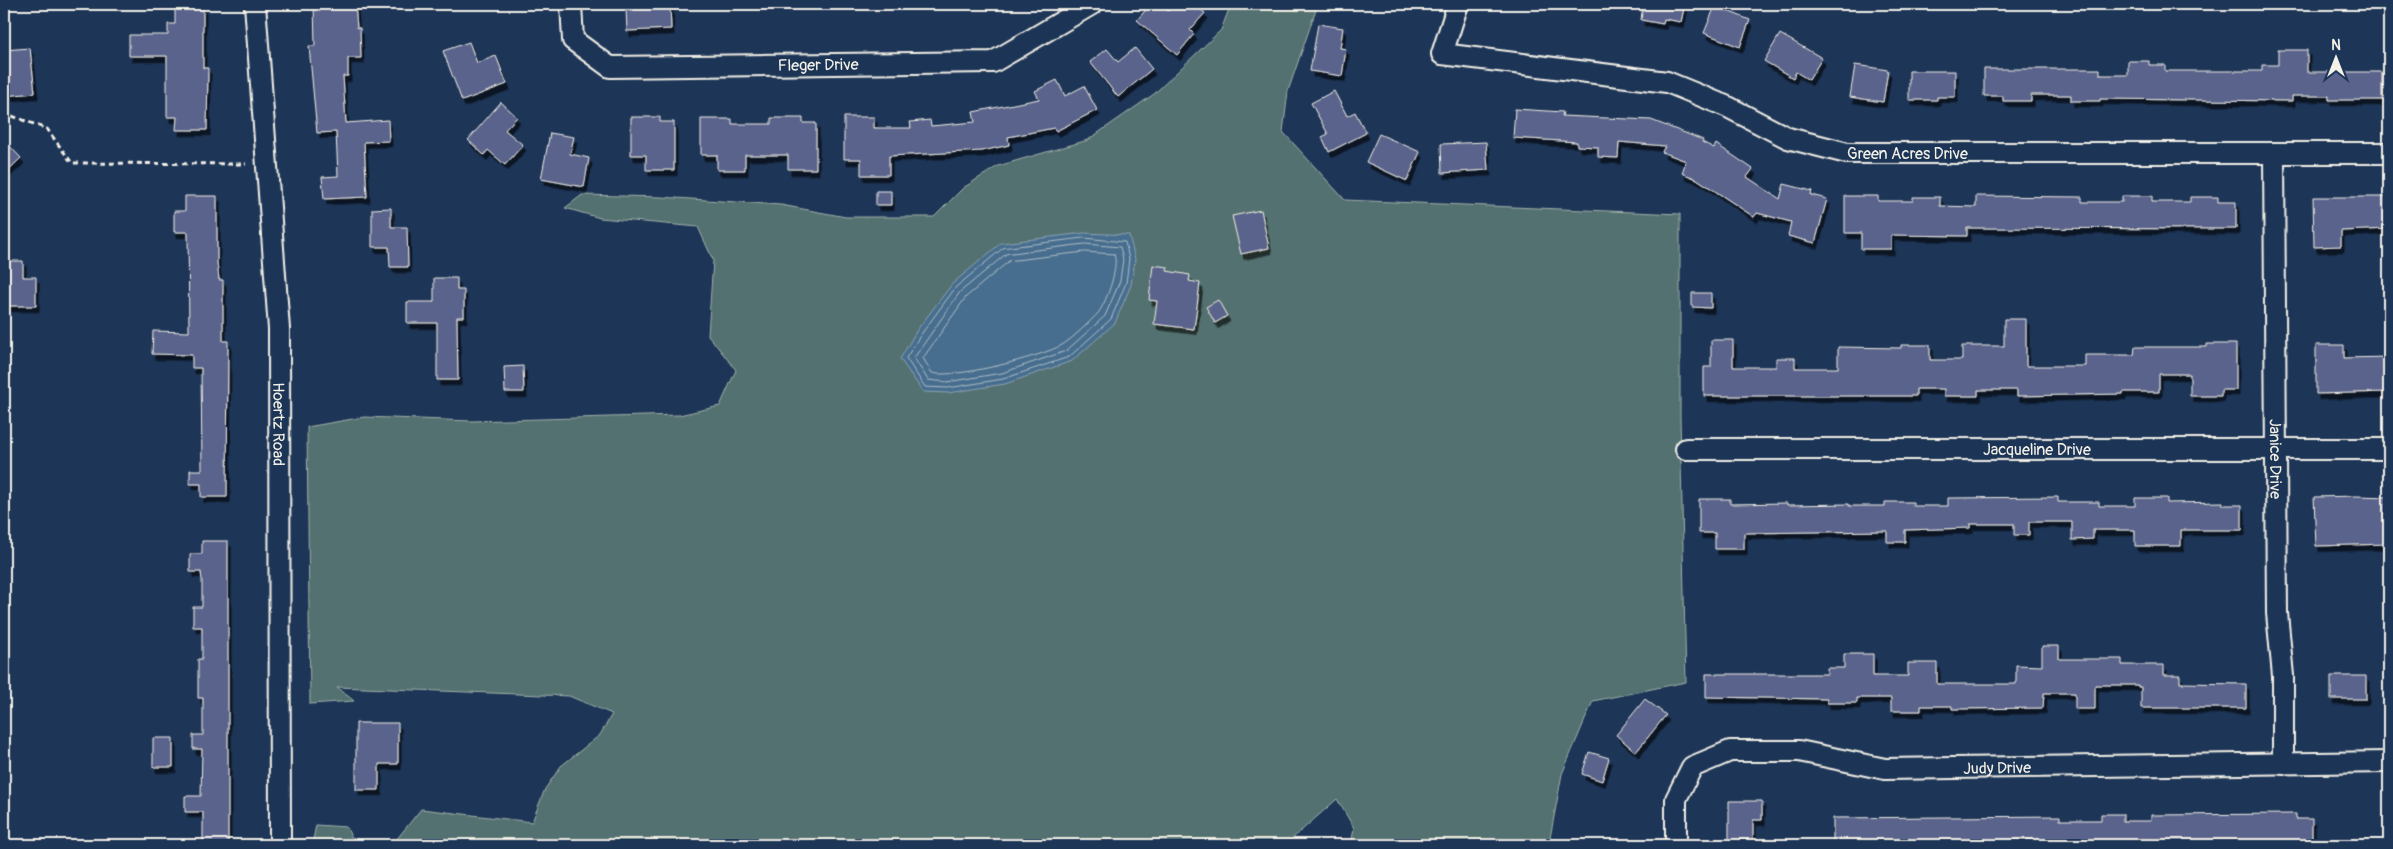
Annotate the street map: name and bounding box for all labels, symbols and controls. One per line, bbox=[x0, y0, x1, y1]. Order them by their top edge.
north arrow bbox=[2310, 32, 2360, 82]
text: N bbox=[2331, 37, 2341, 54]
street label: Fleger Drive bbox=[778, 55, 859, 76]
street label: Green Acres Drive bbox=[1847, 144, 1968, 164]
street label: Hoertz Road bbox=[268, 382, 288, 466]
street label: Janice Drive bbox=[2265, 419, 2285, 499]
street label: Jacqueline Drive bbox=[1983, 440, 2091, 460]
street label: Judy Drive bbox=[1963, 758, 2031, 779]

